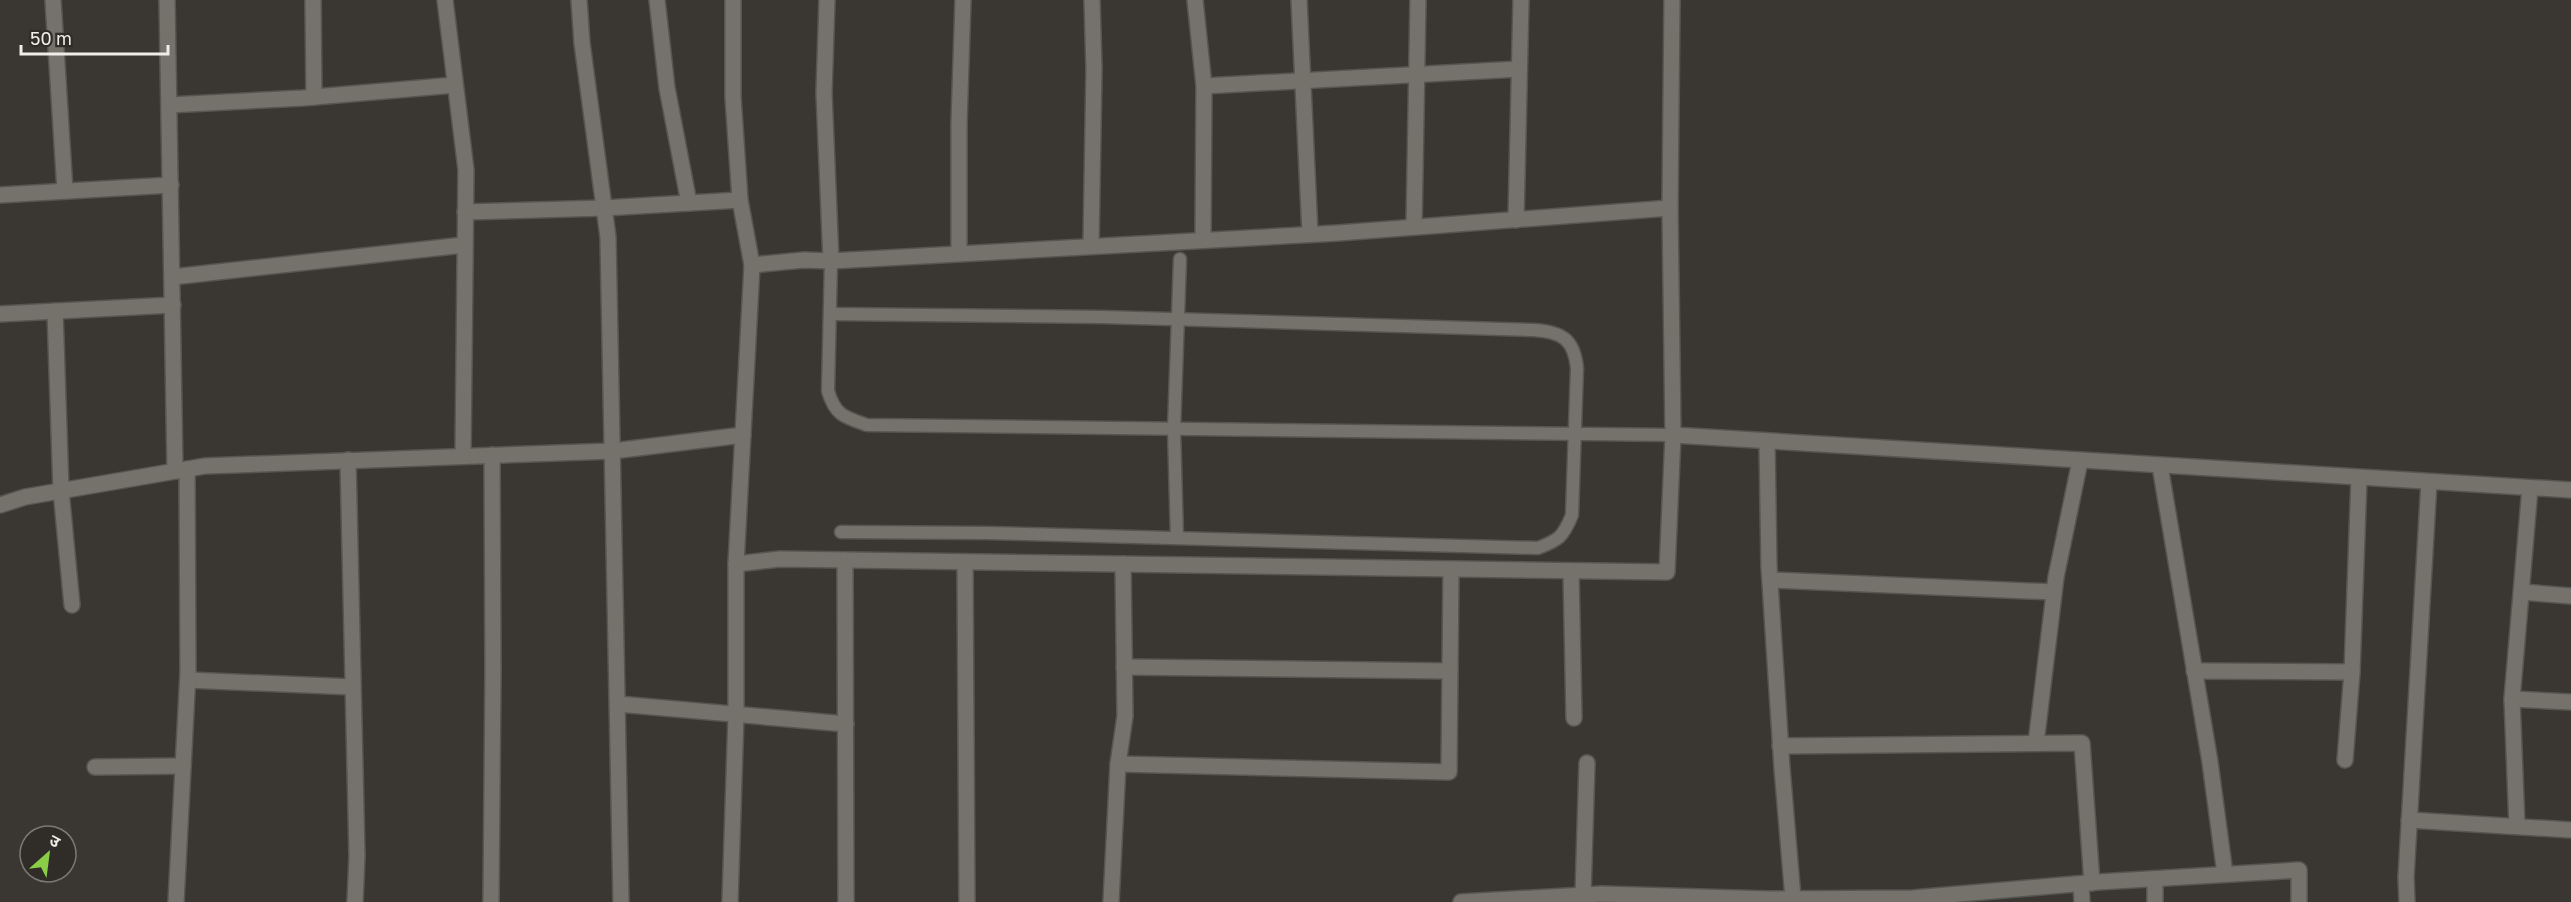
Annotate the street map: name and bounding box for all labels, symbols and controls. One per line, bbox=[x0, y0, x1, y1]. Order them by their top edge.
scale bar bbox=[21, 18, 168, 56]
text: 50 m bbox=[30, 27, 72, 49]
north arrow bbox=[18, 824, 78, 884]
text: उ bbox=[46, 830, 64, 852]

